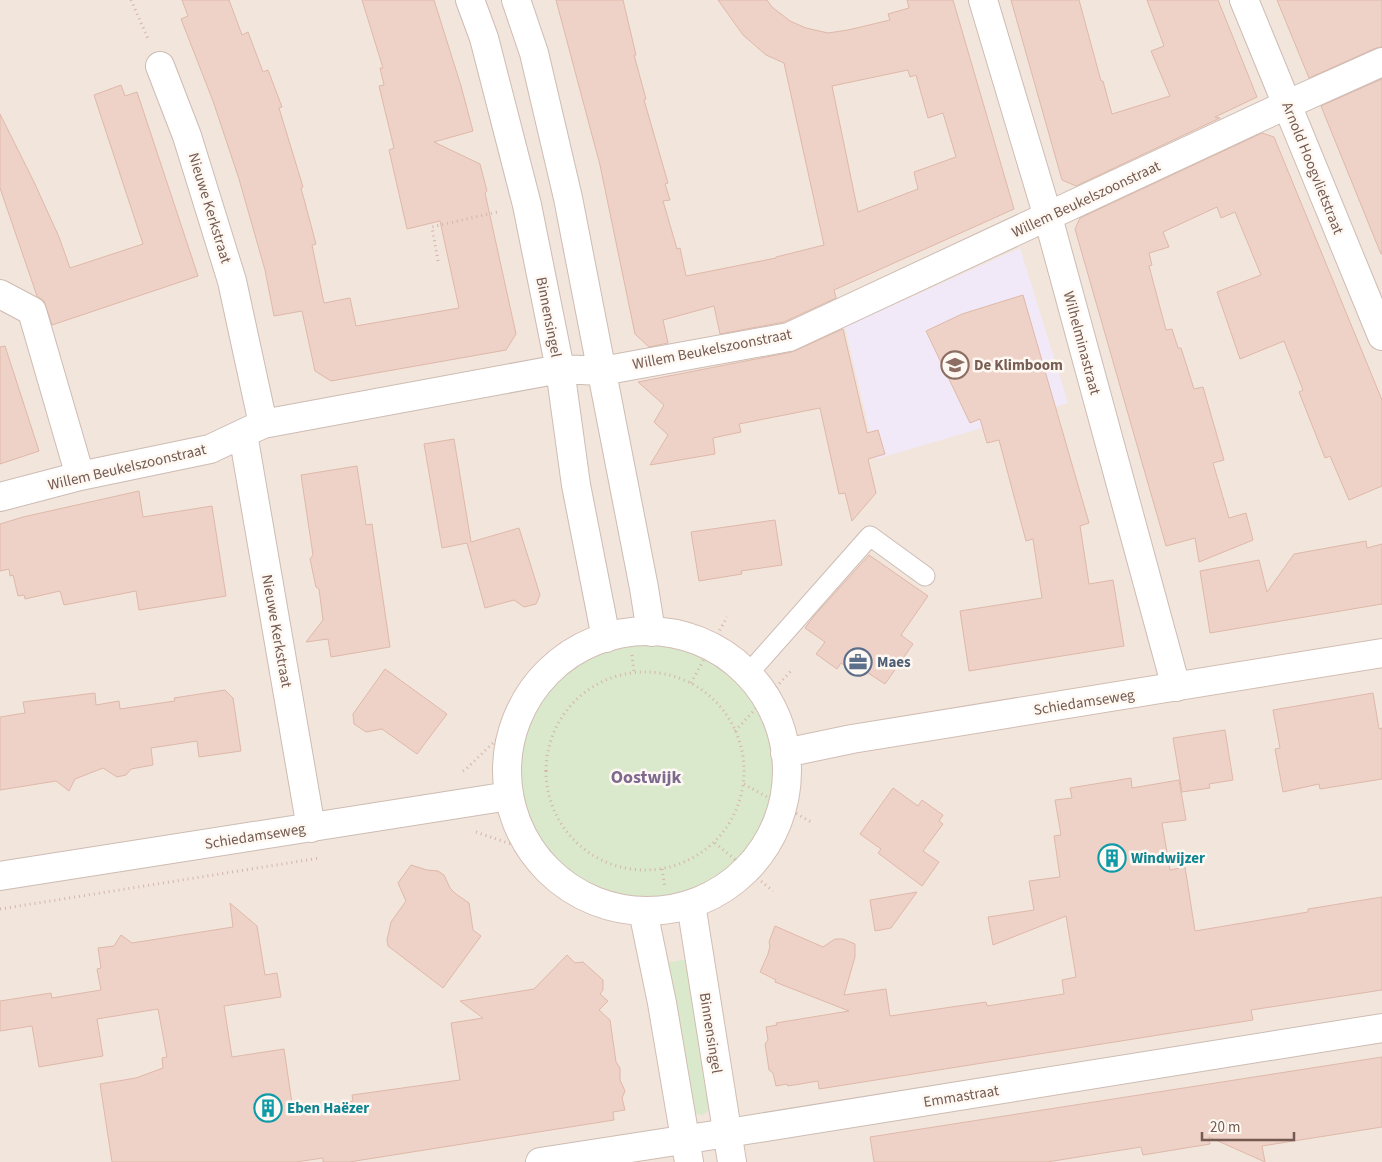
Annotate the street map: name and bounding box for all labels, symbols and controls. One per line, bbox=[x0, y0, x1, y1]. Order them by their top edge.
street label: Arnold Hoogvlietstraat bbox=[1276, 99, 1349, 237]
street label: Nieuwe Kerkstraat bbox=[183, 150, 236, 266]
street label: Willem Beukelszoonstraat bbox=[1008, 156, 1164, 243]
street label: Binnensingel bbox=[530, 275, 567, 359]
street label: Wilhelminastraat bbox=[1058, 289, 1105, 397]
street label: Willem Beukelszoonstraat bbox=[631, 324, 793, 375]
school or university icon: De Klimboom bbox=[940, 350, 970, 380]
place label: De Klimboom bbox=[974, 355, 1063, 376]
street label: Willem Beukelszoonstraat bbox=[46, 439, 208, 496]
street label: Nieuwe Kerkstraat bbox=[256, 573, 297, 689]
office icon: Maes bbox=[843, 647, 873, 677]
place label: Maes bbox=[877, 652, 911, 673]
street label: Schiedamseweg bbox=[1032, 684, 1136, 721]
district label: Oostwijk bbox=[611, 765, 681, 790]
street label: Schiedamseweg bbox=[203, 818, 307, 855]
building icon: Windwijzer bbox=[1097, 843, 1127, 873]
place label: Windwijzer bbox=[1131, 848, 1205, 869]
street label: Binnensingel bbox=[694, 991, 727, 1075]
street label: Emmastraat bbox=[922, 1080, 1000, 1113]
building icon: Eben Haëzer bbox=[253, 1093, 283, 1123]
place label: Eben Haëzer bbox=[287, 1098, 369, 1119]
scale bar bbox=[1202, 1110, 1294, 1142]
text: 20 m bbox=[1210, 1117, 1240, 1138]

